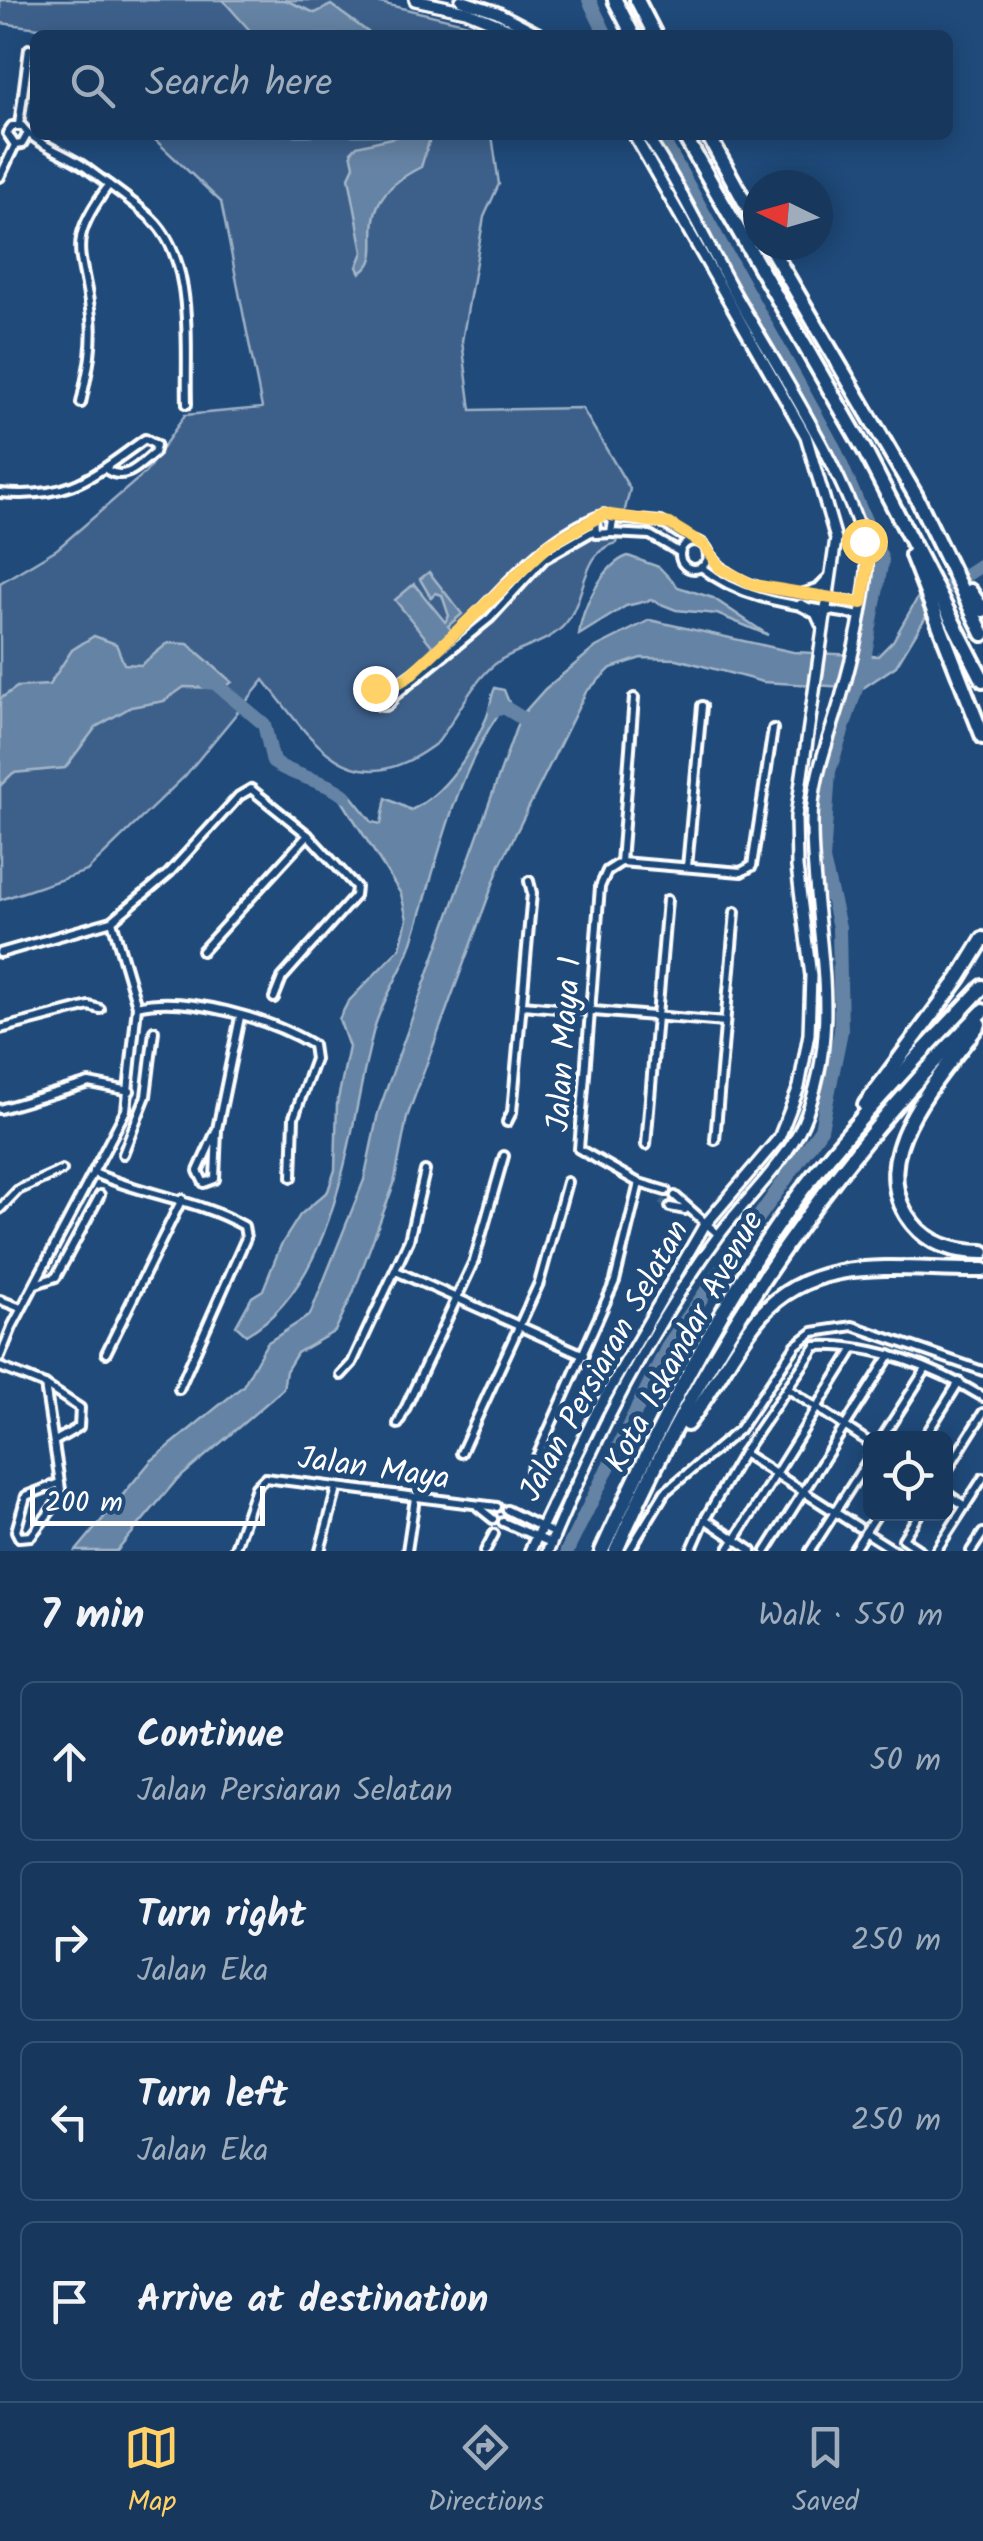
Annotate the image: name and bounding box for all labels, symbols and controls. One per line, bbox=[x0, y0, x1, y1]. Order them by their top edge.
search box bbox=[30, 30, 953, 140]
text: Search here bbox=[145, 55, 332, 115]
icon: search bbox=[65, 58, 120, 113]
north arrow bbox=[743, 170, 833, 260]
route start bbox=[842, 519, 888, 565]
route end bbox=[353, 666, 399, 712]
street label: Jalan Maya 1 bbox=[534, 955, 597, 1134]
street label: Kota Iskandar Avenue bbox=[592, 1202, 778, 1483]
street label: Jalan Persiaran Selatan bbox=[506, 1211, 704, 1512]
map controls bbox=[863, 1431, 953, 1521]
button: locate bbox=[863, 1431, 953, 1521]
street label: Jalan Maya bbox=[294, 1434, 453, 1505]
scale bar bbox=[30, 1481, 265, 1526]
text: 200 m bbox=[45, 1481, 123, 1526]
text: 7 min bbox=[40, 1583, 145, 1650]
text: Walk · 550 m bbox=[758, 1591, 943, 1642]
text: Continue bbox=[137, 1706, 284, 1766]
icon: ahead bbox=[42, 1734, 97, 1789]
text: 50 m bbox=[870, 1736, 941, 1787]
text: Jalan Persiaran Selatan bbox=[137, 1766, 453, 1817]
text: Turn right bbox=[137, 1886, 306, 1946]
icon: right bbox=[42, 1914, 97, 1969]
text: 250 m bbox=[851, 1916, 941, 1967]
text: Jalan Eka bbox=[137, 1946, 268, 1997]
text: Turn left bbox=[137, 2066, 288, 2126]
icon: left bbox=[42, 2094, 97, 2149]
text: 250 m bbox=[851, 2096, 941, 2147]
text: Jalan Eka bbox=[137, 2126, 268, 2177]
text: Arrive at destination bbox=[137, 2271, 488, 2331]
icon: arrive bbox=[42, 2274, 97, 2329]
tab: Map bbox=[124, 2420, 179, 2525]
tab: Directions bbox=[428, 2420, 544, 2525]
tab: Saved bbox=[792, 2420, 859, 2525]

